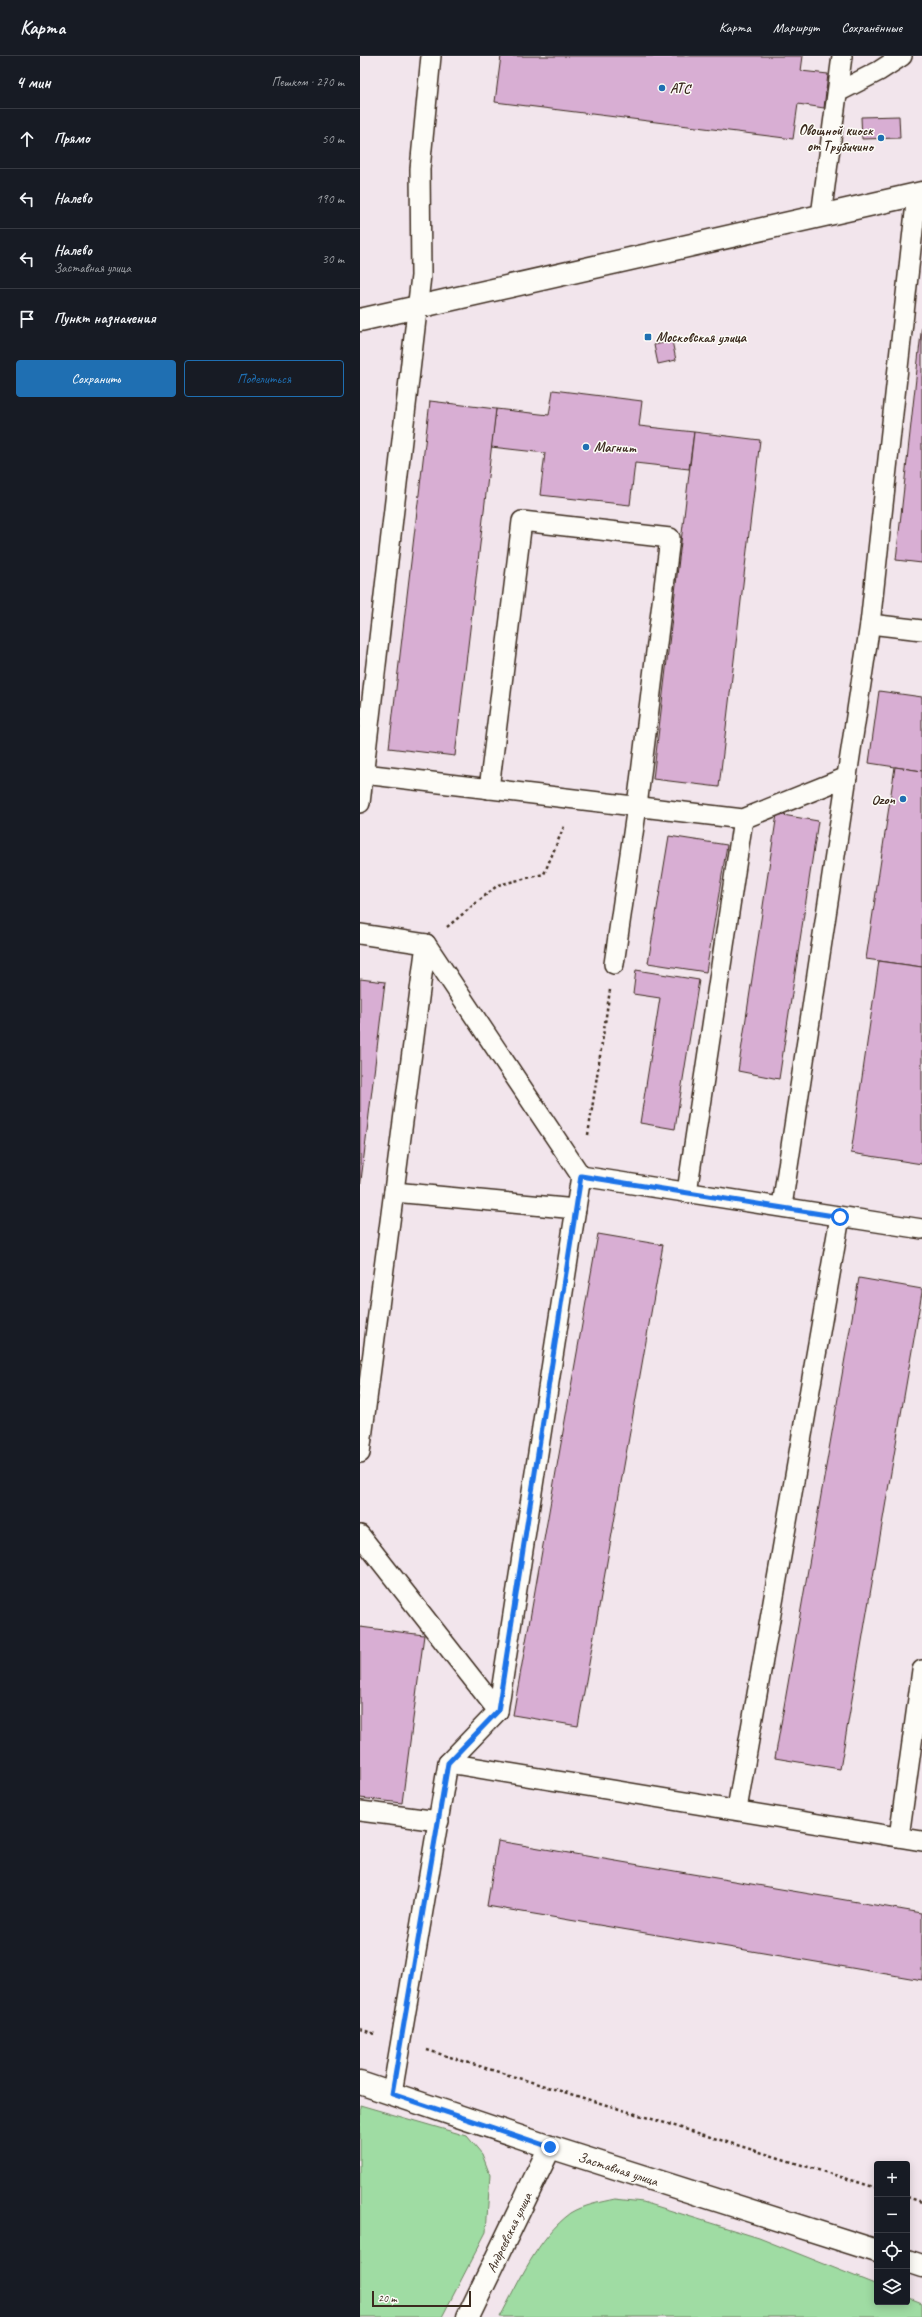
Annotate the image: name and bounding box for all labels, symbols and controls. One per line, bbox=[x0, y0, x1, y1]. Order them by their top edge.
text: Карта bbox=[20, 16, 65, 40]
text: Карта bbox=[719, 19, 751, 36]
text: Маршрут bbox=[773, 19, 819, 36]
text: Сохранённые bbox=[841, 19, 902, 36]
text: 4 мин bbox=[16, 72, 51, 93]
text: Пешком · 270 m bbox=[271, 74, 344, 90]
place label: АТС bbox=[670, 80, 693, 97]
marker: АТС bbox=[657, 83, 667, 93]
place label: Овощной киоск от Трубичино bbox=[799, 122, 874, 155]
icon: ahead bbox=[16, 128, 38, 150]
text: Прямо bbox=[54, 129, 90, 148]
text: 50 m bbox=[322, 131, 344, 147]
marker: Овощной киоск от Трубичино bbox=[876, 133, 886, 143]
icon: left bbox=[16, 188, 38, 210]
text: Налево bbox=[54, 189, 92, 208]
text: 190 m bbox=[316, 191, 344, 207]
text: Налево bbox=[54, 241, 92, 260]
icon: left bbox=[16, 248, 38, 270]
text: 30 m bbox=[322, 251, 344, 267]
text: Заставная улица bbox=[54, 260, 131, 276]
icon: arrive bbox=[16, 308, 38, 330]
text: Пункт назначения bbox=[54, 309, 156, 328]
place label: Московская улица bbox=[656, 329, 748, 346]
marker: Московская улица bbox=[643, 332, 653, 342]
button: Сохранить bbox=[16, 360, 176, 397]
button: Поделиться bbox=[184, 360, 344, 397]
place label: Магнит bbox=[594, 439, 637, 456]
marker: Магнит bbox=[581, 442, 591, 452]
place label: Ozon bbox=[872, 791, 896, 808]
marker: Ozon bbox=[898, 794, 908, 804]
route start bbox=[831, 1208, 849, 1226]
route end bbox=[541, 2138, 559, 2156]
street label: Заставная улица bbox=[576, 2148, 661, 2190]
map controls bbox=[874, 2161, 910, 2305]
button: + bbox=[874, 2161, 910, 2197]
street label: Андреевская улица bbox=[482, 2189, 536, 2275]
button: − bbox=[874, 2197, 910, 2233]
button: locate bbox=[874, 2233, 910, 2269]
button: layers bbox=[874, 2269, 910, 2305]
scale bar bbox=[372, 2289, 471, 2308]
text: 20 m bbox=[378, 2291, 397, 2305]

